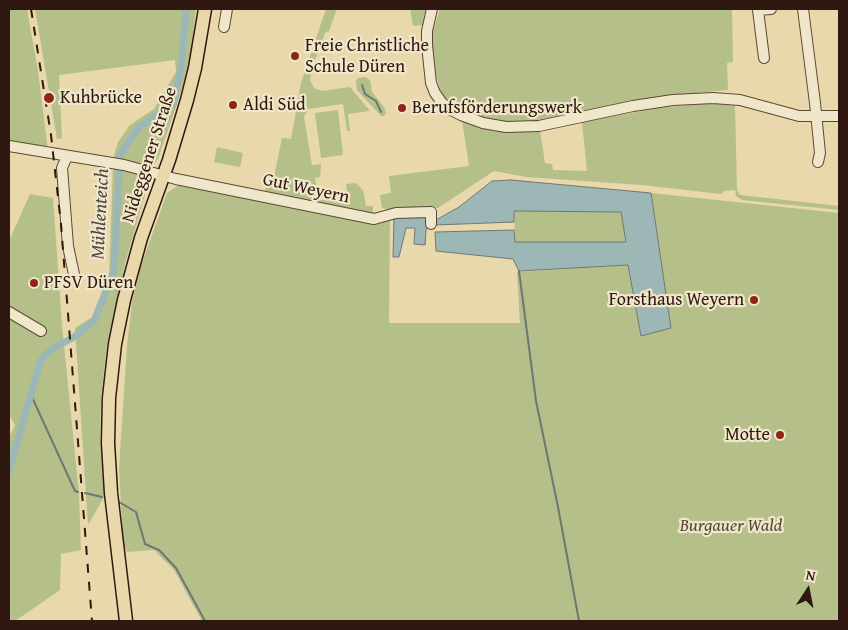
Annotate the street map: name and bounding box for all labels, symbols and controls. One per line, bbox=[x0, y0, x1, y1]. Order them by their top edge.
place label: Freie Christliche Schule Düren bbox=[305, 35, 429, 78]
marker: Freie Christliche Schule Düren bbox=[289, 50, 301, 62]
street label: Nideggener Straße bbox=[118, 85, 182, 225]
place label: Kuhbrücke bbox=[60, 87, 142, 109]
marker: Kuhbrücke bbox=[42, 91, 56, 105]
place label: Aldi Süd bbox=[243, 94, 306, 116]
place label: Berufsförderungswerk bbox=[412, 97, 582, 119]
marker: Aldi Süd bbox=[227, 99, 239, 111]
marker: Berufsförderungswerk bbox=[396, 102, 408, 114]
water label: Mühlenteich bbox=[87, 168, 115, 260]
street label: Gut Weyern bbox=[261, 169, 351, 209]
place label: PFSV Düren bbox=[44, 272, 133, 294]
marker: PFSV Düren bbox=[28, 277, 40, 289]
place label: Forsthaus Weyern bbox=[609, 289, 744, 311]
marker: Forsthaus Weyern bbox=[748, 294, 760, 306]
place label: Motte bbox=[725, 424, 770, 446]
marker: Motte bbox=[774, 429, 786, 441]
park label: Burgauer Wald bbox=[680, 515, 782, 537]
north arrow bbox=[783, 565, 833, 615]
text: N bbox=[804, 565, 817, 586]

